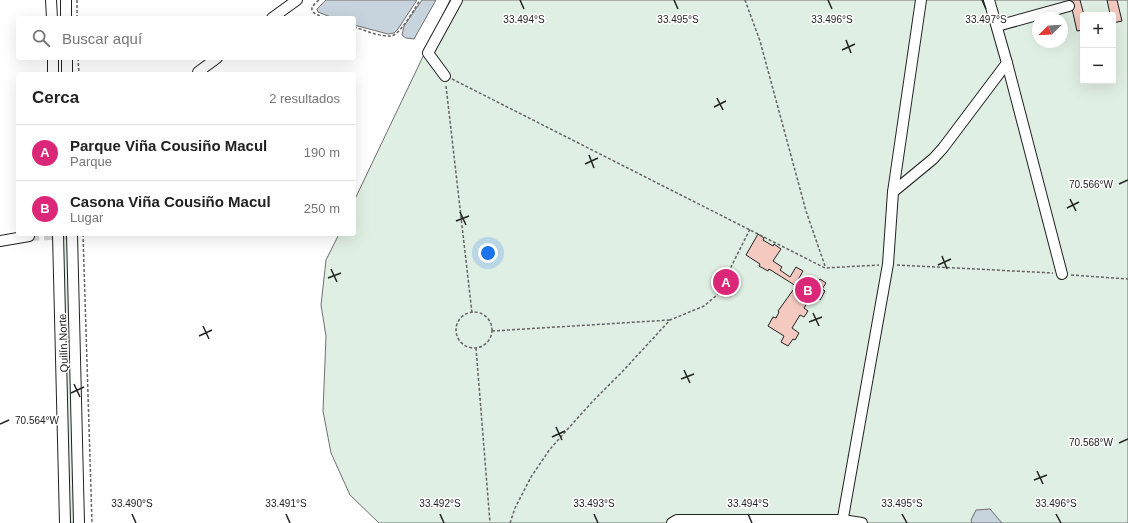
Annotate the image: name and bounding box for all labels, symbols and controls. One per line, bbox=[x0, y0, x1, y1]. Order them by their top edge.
north arrow bbox=[1032, 12, 1068, 48]
map controls bbox=[1080, 12, 1116, 84]
button: + bbox=[1080, 12, 1116, 48]
text: 33.494°S bbox=[503, 14, 545, 25]
text: 33.495°S bbox=[657, 14, 699, 25]
text: 33.496°S bbox=[811, 14, 853, 25]
text: 33.497°S bbox=[965, 14, 1007, 25]
search box bbox=[16, 16, 356, 60]
icon: search bbox=[30, 27, 52, 49]
text: Buscar aquí bbox=[62, 30, 142, 47]
button: − bbox=[1080, 48, 1116, 84]
text: Cerca bbox=[32, 88, 79, 107]
text: 2 resultados bbox=[269, 91, 340, 106]
text: Parque Viña Cousiño Macul bbox=[70, 137, 267, 154]
text: A bbox=[40, 145, 50, 160]
text: 190 m bbox=[304, 145, 340, 160]
text: Parque bbox=[70, 154, 112, 169]
text: 70.566°W bbox=[1069, 179, 1114, 190]
text: Casona Viña Cousiño Macul bbox=[70, 193, 271, 210]
text: B bbox=[40, 201, 50, 216]
text: 250 m bbox=[304, 201, 340, 216]
text: Lugar bbox=[70, 210, 103, 225]
your location bbox=[478, 243, 498, 263]
pin: A bbox=[713, 267, 739, 297]
pin: B bbox=[795, 275, 821, 305]
street label: Quilín Norte bbox=[56, 313, 70, 373]
text: 70.564°W bbox=[15, 415, 60, 426]
text: 70.568°W bbox=[1069, 437, 1114, 448]
text: 33.490°S bbox=[111, 498, 153, 509]
text: 33.491°S bbox=[265, 498, 307, 509]
text: 33.492°S bbox=[419, 498, 461, 509]
text: 33.493°S bbox=[573, 498, 615, 509]
text: 33.494°S bbox=[727, 498, 769, 509]
text: 33.495°S bbox=[881, 498, 923, 509]
text: 33.496°S bbox=[1035, 498, 1077, 509]

